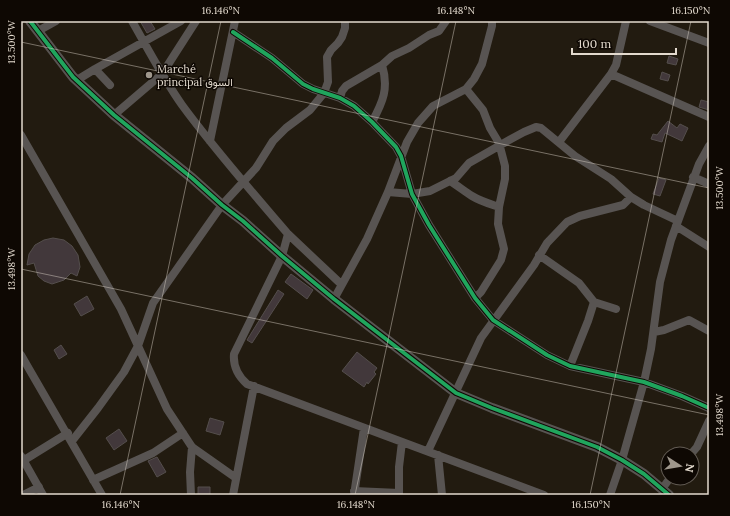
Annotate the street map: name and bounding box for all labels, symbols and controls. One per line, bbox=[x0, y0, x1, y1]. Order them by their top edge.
text: 16.146°N bbox=[202, 4, 241, 17]
text: 16.148°N bbox=[437, 4, 475, 17]
text: 16.150°N bbox=[672, 4, 711, 17]
text: 13.500°W bbox=[5, 19, 18, 64]
scale bar bbox=[572, 30, 676, 56]
text: 100 m bbox=[578, 36, 611, 51]
place label: Marché principal السوق bbox=[157, 62, 233, 89]
marker: Marché principal السوق bbox=[144, 70, 154, 80]
text: 13.500°W bbox=[713, 165, 726, 210]
text: 13.498°W bbox=[5, 247, 18, 290]
text: 13.498°W bbox=[713, 393, 726, 436]
north arrow bbox=[660, 446, 700, 486]
text: N bbox=[682, 462, 698, 474]
text: 16.146°N bbox=[102, 498, 141, 511]
text: 16.148°N bbox=[337, 498, 375, 511]
text: 16.150°N bbox=[572, 498, 611, 511]

